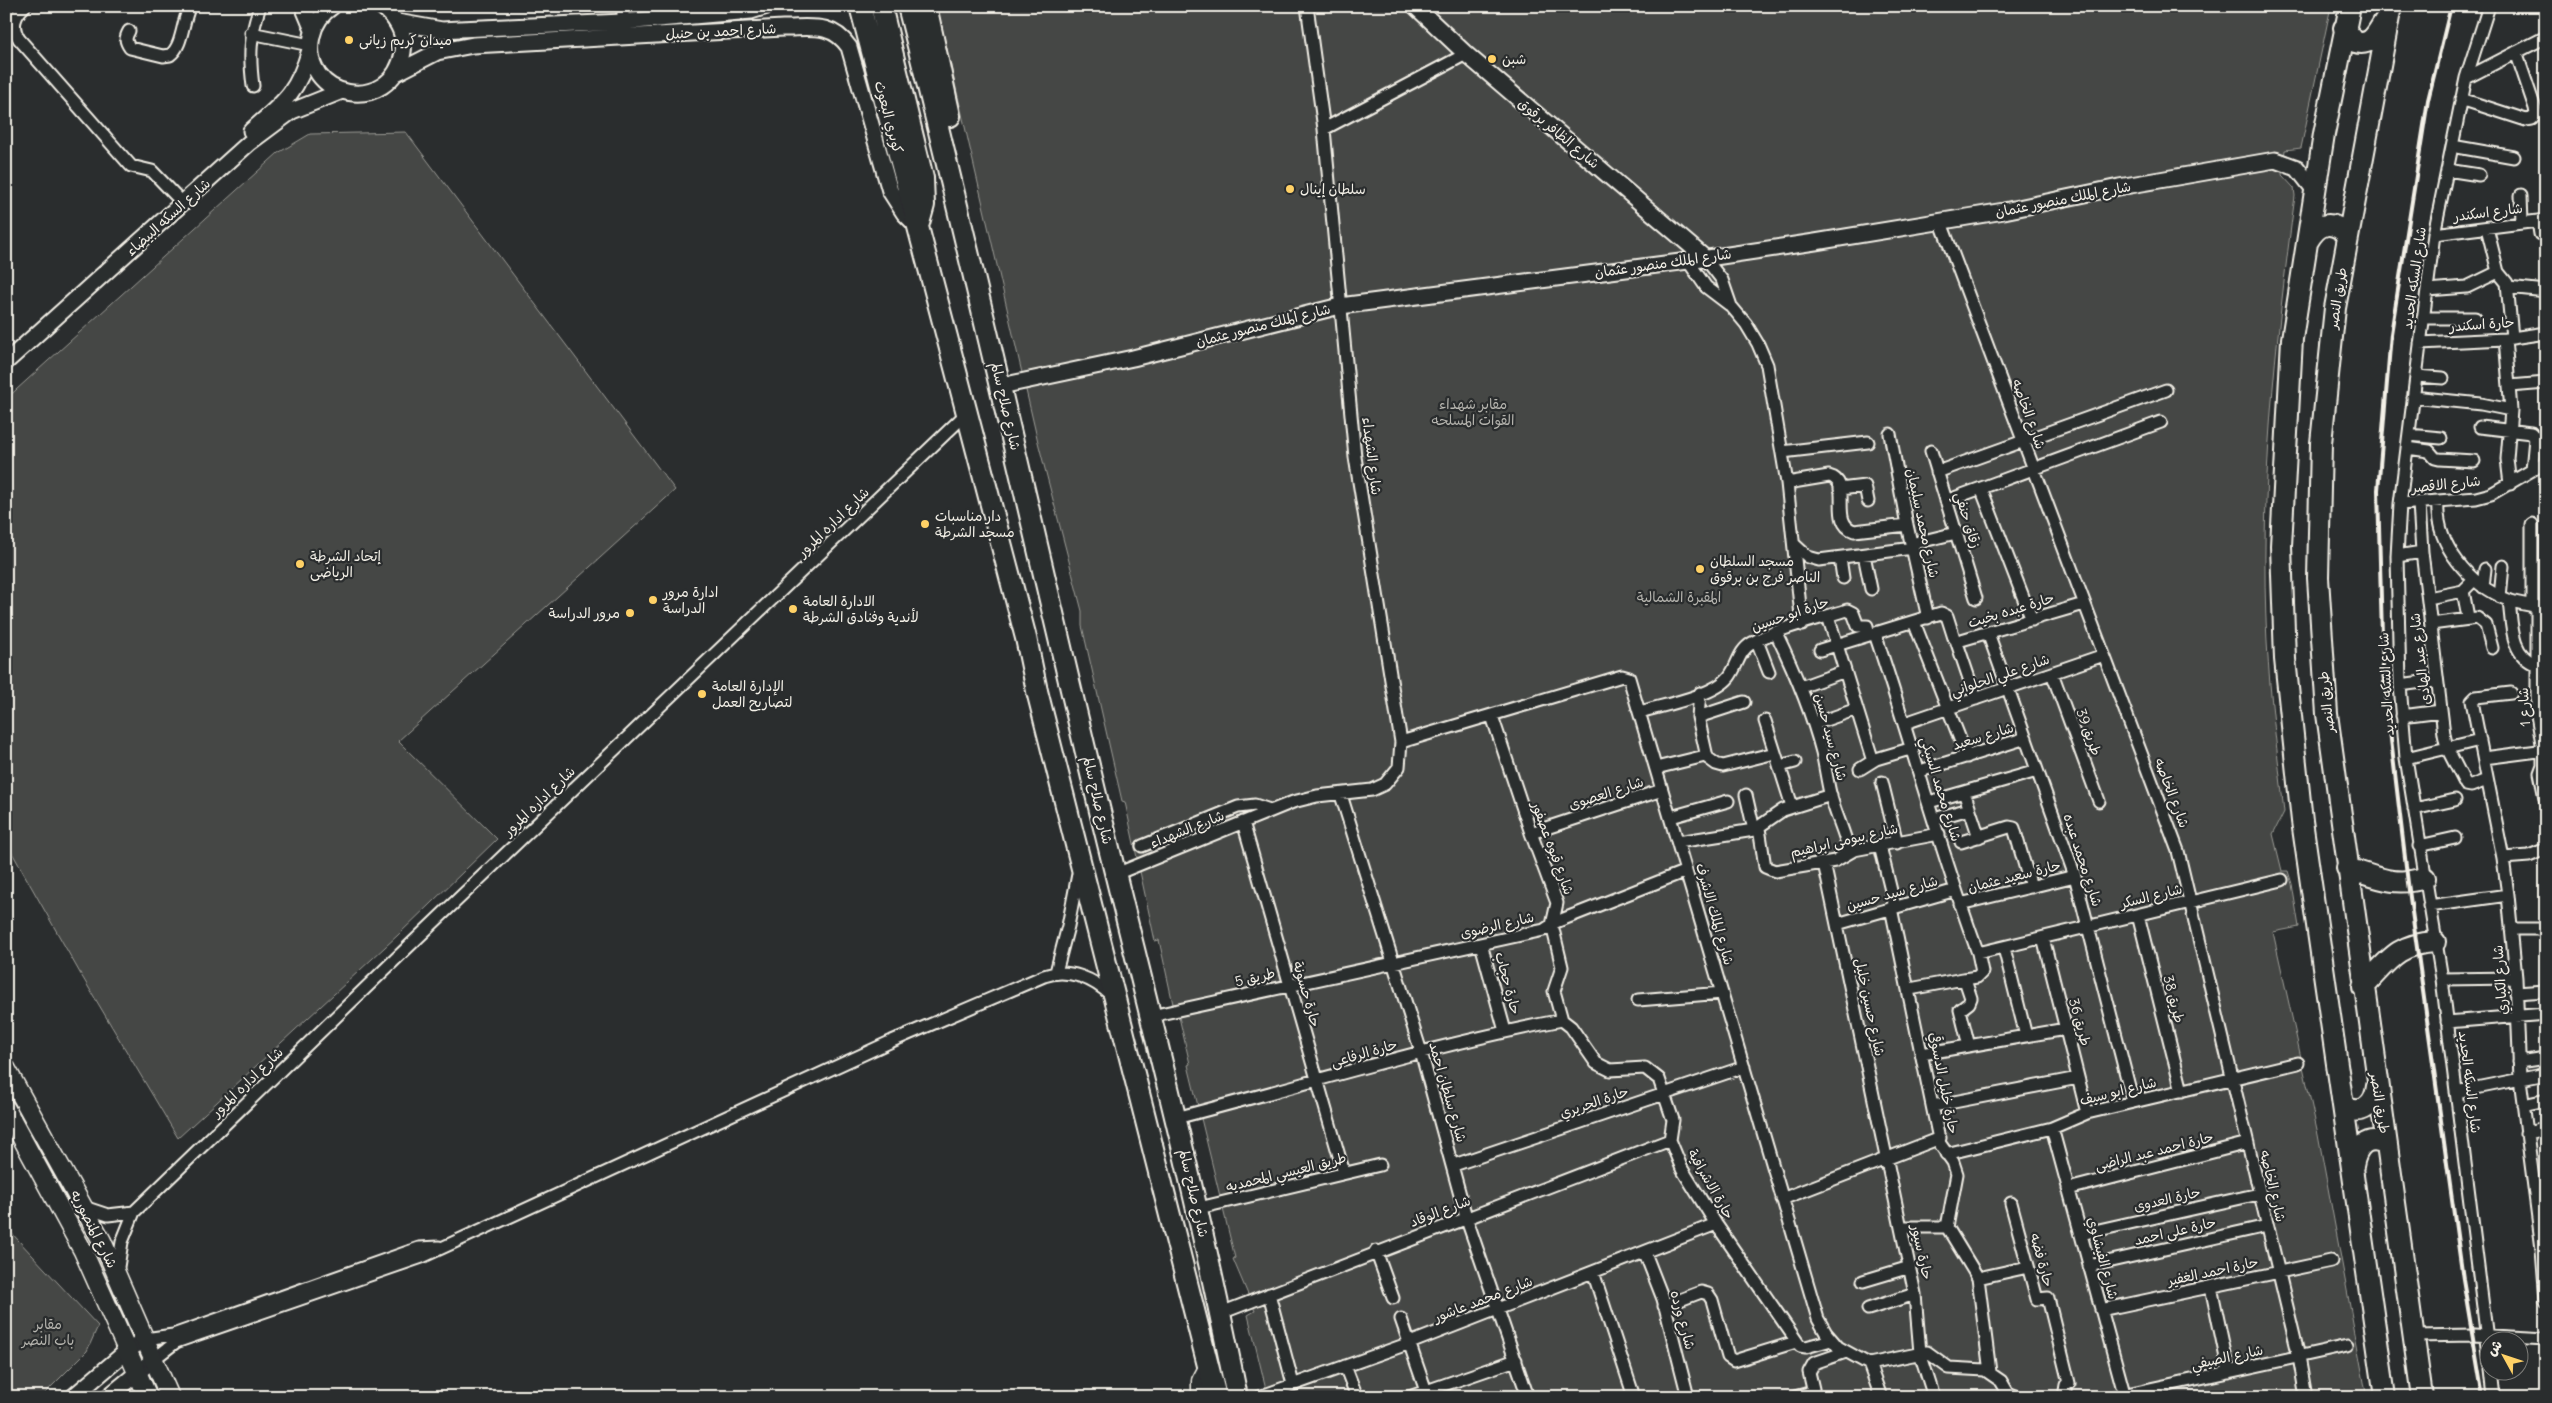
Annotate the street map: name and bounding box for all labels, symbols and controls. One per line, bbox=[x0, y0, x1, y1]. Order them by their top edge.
street label: شارع احمد بن حنبل bbox=[665, 19, 777, 44]
place label: ميدان كريم زيانى bbox=[359, 31, 452, 51]
marker: ميدان كريم زيانى bbox=[343, 34, 355, 46]
place label: شبن bbox=[1502, 50, 1526, 68]
marker: شبن bbox=[1486, 53, 1498, 65]
street label: كوبري البعوث bbox=[869, 79, 907, 156]
street label: شارع الظافر برقوق bbox=[1514, 94, 1603, 173]
street label: شارع السكه البيضاء bbox=[122, 174, 215, 260]
street label: شارع الملك منصور عثمان bbox=[1993, 177, 2133, 222]
place label: سلطان إينال bbox=[1300, 180, 1366, 198]
marker: سلطان إينال bbox=[1284, 183, 1296, 195]
street label: شارع اسكندر bbox=[2451, 199, 2524, 226]
street label: شارع السكه الحديد bbox=[2398, 226, 2431, 330]
street label: شارع الملك منصور عثمان bbox=[1593, 244, 1733, 283]
street label: طريق النصر bbox=[2323, 266, 2351, 331]
street label: شارع الملك منصور عثمان bbox=[1194, 300, 1332, 351]
street label: حارة اسكندر bbox=[2448, 313, 2515, 335]
street label: شارع صلاح سالم bbox=[985, 360, 1025, 452]
street label: شارع الخاصه bbox=[2007, 377, 2050, 452]
park label: مقابر شهداء القوات المسلحه bbox=[1432, 395, 1514, 429]
street label: شارع الشهداء bbox=[1357, 416, 1386, 496]
street label: شارع محمد سليمان bbox=[1902, 466, 1943, 580]
street label: شارع الاقصر bbox=[2410, 471, 2481, 498]
street label: شارع اداره المرور bbox=[792, 483, 874, 562]
street label: زقاق حنفي bbox=[1947, 490, 1985, 552]
place label: دار مناسبات مسجد الشرطة bbox=[935, 507, 1015, 541]
marker: دار مناسبات مسجد الشرطة bbox=[919, 518, 931, 530]
place label: إتحاد الشرطة الرياضى bbox=[310, 547, 382, 581]
place label: مسجد السلطان الناصر فرج بن برقوق bbox=[1710, 552, 1820, 587]
marker: إتحاد الشرطة الرياضى bbox=[294, 558, 306, 570]
marker: مسجد السلطان الناصر فرج بن برقوق bbox=[1694, 563, 1706, 575]
place label: ادارة مرور الدراسة bbox=[662, 583, 718, 617]
park label: المقبرة الشمالية bbox=[1637, 588, 1721, 606]
street label: حارة عبده بخيت bbox=[1966, 588, 2056, 632]
place label: الادارة العامة لأندية وفنادق الشرطة bbox=[803, 592, 919, 626]
street label: حارة ابو حسين bbox=[1749, 592, 1831, 636]
marker: ادارة مرور الدراسة bbox=[647, 594, 659, 606]
marker: الادارة العامة لأندية وفنادق الشرطة bbox=[787, 603, 799, 615]
place label: مرور الدراسة bbox=[549, 604, 620, 622]
marker: مرور الدراسة bbox=[624, 607, 636, 619]
street label: شارع عبد الهادى bbox=[2405, 612, 2436, 706]
street label: شارع السكه الحديد bbox=[2374, 632, 2399, 736]
street label: شارع علي الحلواني bbox=[1948, 650, 2053, 704]
street label: طريق النصر bbox=[2314, 670, 2338, 735]
place label: الإدارة العامة لتصاريح العمل bbox=[712, 677, 792, 712]
street label: شارع 1 bbox=[2514, 687, 2535, 727]
marker: الإدارة العامة لتصاريح العمل bbox=[696, 688, 708, 700]
street label: شارع سيد حسن bbox=[1810, 691, 1851, 783]
street label: طريق 39 bbox=[2072, 706, 2106, 758]
street label: شارع سعيد bbox=[1950, 718, 2016, 755]
street label: شارع محمد السبكي bbox=[1913, 734, 1965, 845]
street label: شارع صلاح سالم bbox=[1077, 754, 1117, 846]
street label: شارع الخاصه bbox=[2150, 756, 2194, 831]
street label: شارع اداره المرور bbox=[498, 762, 580, 841]
street label: شارع العصوى bbox=[1566, 772, 1646, 815]
street label: شارع قبوه عصفور bbox=[1526, 798, 1578, 897]
street label: شارع الشهداء bbox=[1147, 806, 1227, 853]
street label: شارع محمد عبده bbox=[2059, 811, 2106, 909]
street label: شارع بيومى ابراهيم bbox=[1788, 819, 1900, 863]
street label: حارة سعيد عثمان bbox=[1966, 856, 2062, 896]
street label: شارع الملك الاشرف bbox=[1691, 861, 1738, 967]
street label: شارع سيد حسين bbox=[1844, 871, 1940, 916]
street label: شارع السكر bbox=[2117, 880, 2184, 914]
street label: شارع الرضوى bbox=[1458, 908, 1536, 943]
street label: شارع الكباري bbox=[2489, 944, 2513, 1016]
street label: حارة حجاب bbox=[1491, 950, 1525, 1016]
street label: شارع حسين خليل bbox=[1850, 956, 1889, 1058]
street label: حارة حسونة bbox=[1289, 959, 1325, 1029]
street label: طريق 5 bbox=[1233, 964, 1277, 990]
street label: طريق 38 bbox=[2159, 973, 2189, 1025]
street label: طريق 36 bbox=[2065, 996, 2095, 1048]
street label: حارة خليل الدسوقي bbox=[1923, 1030, 1963, 1136]
street label: شارع السكه الحديد bbox=[2454, 1030, 2485, 1134]
street label: حارة الرفاعى bbox=[1329, 1035, 1399, 1071]
street label: شارع سلطان احمد bbox=[1424, 1040, 1471, 1145]
street label: شارع اداره المرور bbox=[206, 1043, 288, 1122]
street label: طريق النصر bbox=[2366, 1070, 2394, 1135]
street label: شارع ابو سيف bbox=[2078, 1073, 2159, 1110]
street label: حارة الحريري bbox=[1557, 1082, 1631, 1124]
street label: حارة احمد عبد الراضى bbox=[2093, 1128, 2215, 1174]
street label: حارة الاشرافية bbox=[1684, 1146, 1738, 1222]
street label: شارع صلاح سالم bbox=[1173, 1147, 1213, 1239]
street label: طريق العيسي المحمديه bbox=[1224, 1148, 1349, 1200]
street label: شارع الخاصه bbox=[2255, 1148, 2290, 1224]
street label: حارة العدوى bbox=[2132, 1183, 2202, 1215]
street label: شارع المنصوريه bbox=[66, 1187, 121, 1271]
street label: شارع الوقاد bbox=[1407, 1191, 1473, 1232]
street label: حارة على احمد bbox=[2132, 1213, 2218, 1249]
street label: شارع الفيشاوي bbox=[2081, 1215, 2123, 1302]
street label: حارة سيور bbox=[1907, 1222, 1937, 1281]
street label: حارة فضه bbox=[2026, 1231, 2058, 1289]
street label: حارة احمد الغفير bbox=[2165, 1253, 2260, 1290]
street label: شارع محمد عاشور bbox=[1430, 1272, 1535, 1327]
street label: شارع ورده bbox=[1666, 1288, 1700, 1352]
park label: مقابر باب النصر bbox=[21, 1315, 74, 1349]
north arrow bbox=[2480, 1330, 2530, 1380]
text: ش bbox=[2482, 1336, 2506, 1359]
street label: شارع الصيفي bbox=[2189, 1341, 2266, 1377]

